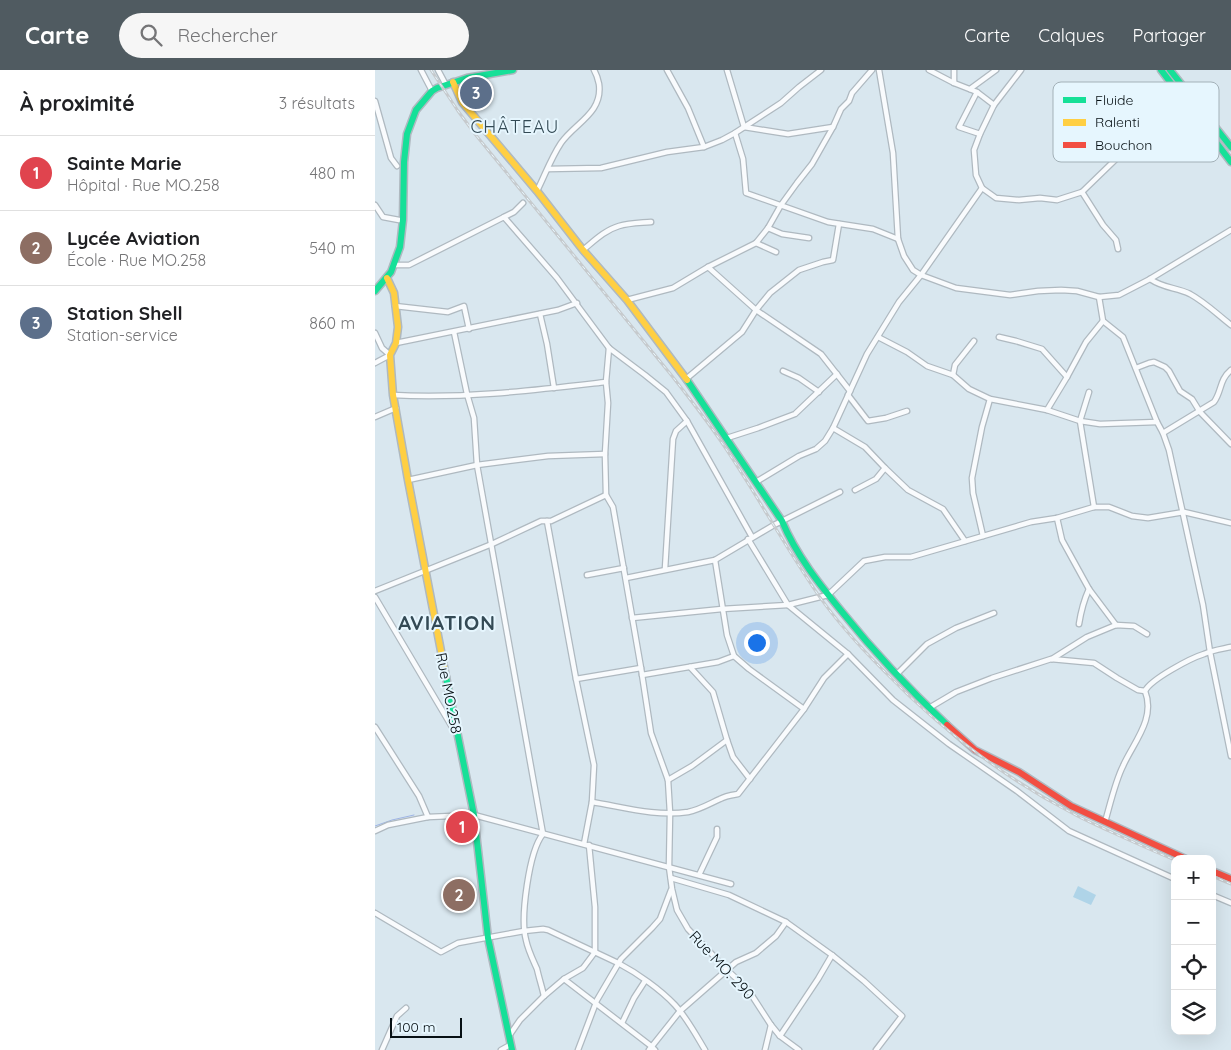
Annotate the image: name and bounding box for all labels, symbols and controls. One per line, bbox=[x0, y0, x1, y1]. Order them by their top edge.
search box bbox=[119, 13, 469, 58]
text: Carte bbox=[25, 20, 89, 50]
icon: search bbox=[137, 21, 165, 49]
text: Rechercher bbox=[177, 23, 278, 47]
text: Carte bbox=[964, 24, 1010, 47]
text: Calques bbox=[1038, 24, 1105, 47]
text: Partager bbox=[1133, 24, 1206, 47]
pin: 3 bbox=[460, 74, 492, 112]
legend bbox=[1053, 82, 1219, 162]
text: À proximité bbox=[20, 90, 135, 116]
text: Fluide bbox=[1095, 91, 1134, 109]
text: 3 résultats bbox=[279, 93, 355, 113]
text: Ralenti bbox=[1095, 113, 1140, 131]
district label: CHÂTEAU bbox=[471, 115, 559, 138]
text: Bouchon bbox=[1095, 136, 1152, 154]
text: Sainte Marie bbox=[67, 151, 182, 175]
text: 1 bbox=[33, 163, 39, 183]
text: 480 m bbox=[309, 163, 355, 183]
text: Hôpital · Rue MO.258 bbox=[67, 175, 220, 195]
text: Lycée Aviation bbox=[67, 226, 200, 250]
text: 2 bbox=[31, 238, 41, 258]
text: 540 m bbox=[309, 238, 355, 258]
text: École · Rue MO.258 bbox=[67, 250, 206, 270]
text: Station Shell bbox=[67, 301, 183, 325]
text: 3 bbox=[32, 313, 40, 333]
text: 860 m bbox=[309, 313, 355, 333]
text: Station-service bbox=[67, 325, 178, 345]
district label: AVIATION bbox=[398, 610, 496, 635]
your location bbox=[744, 630, 770, 656]
street label: Rue MO.258 bbox=[432, 651, 466, 735]
pin: 1 bbox=[446, 808, 478, 846]
map controls bbox=[1171, 855, 1216, 1035]
button: + bbox=[1171, 855, 1216, 900]
pin: 2 bbox=[443, 876, 475, 914]
button: − bbox=[1171, 900, 1216, 945]
street label: Rue MO. 290 bbox=[685, 927, 759, 1003]
button: locate bbox=[1171, 945, 1216, 990]
button: layers bbox=[1171, 990, 1216, 1035]
scale bar bbox=[390, 1015, 463, 1038]
text: 100 m bbox=[397, 1018, 435, 1036]

